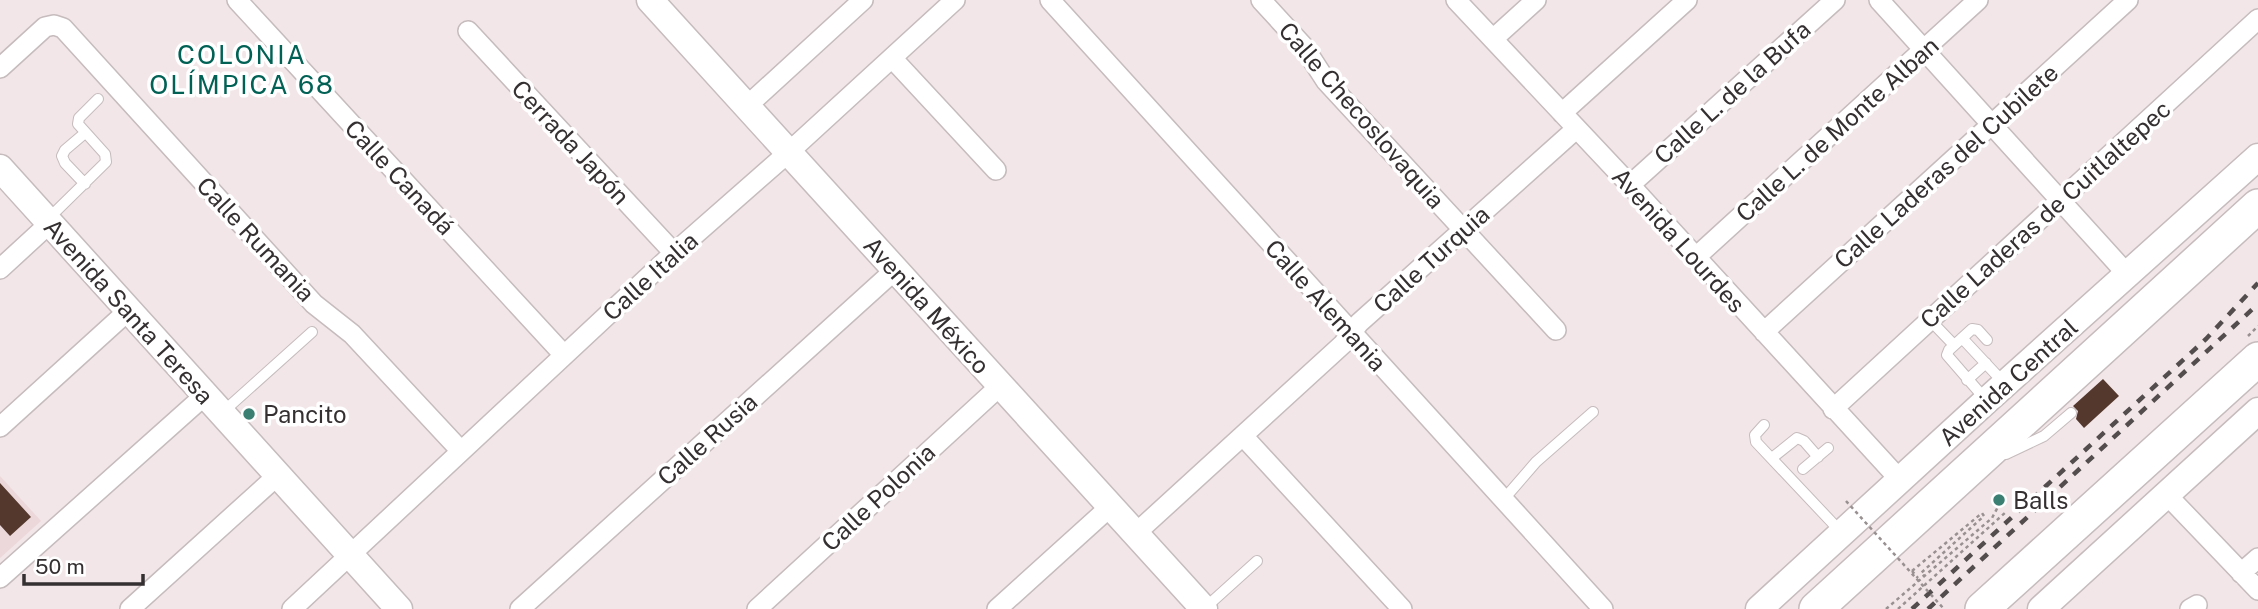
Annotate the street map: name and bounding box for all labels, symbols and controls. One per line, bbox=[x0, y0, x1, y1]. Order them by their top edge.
street label: Calle L. de la Bufa bbox=[1648, 15, 1816, 169]
street label: Calle Checoslovaquia bbox=[1273, 16, 1451, 214]
street label: Calle L. de Monte Alban bbox=[1730, 31, 1944, 227]
district label: COLONIA OLÍMPICA 68 bbox=[149, 39, 335, 100]
street label: Calle Laderas del Cubilete bbox=[1828, 58, 2064, 274]
street label: Cerrada Japón bbox=[506, 74, 636, 210]
street label: Calle Laderas de Cuitlaltepec bbox=[1914, 94, 2176, 334]
street label: Calle Canadá bbox=[340, 114, 460, 240]
street label: Avenida Lourdes bbox=[1607, 162, 1751, 318]
street label: Calle Rumania bbox=[191, 171, 321, 307]
street label: Calle Turquia bbox=[1367, 200, 1495, 318]
street label: Avenida Santa Teresa bbox=[38, 213, 220, 409]
street label: Calle Italia bbox=[597, 226, 703, 326]
street label: Avenida México bbox=[858, 231, 996, 379]
street label: Calle Alemania bbox=[1260, 234, 1392, 376]
street label: Avenida Central bbox=[1933, 313, 2083, 451]
street label: Calle Rusia bbox=[652, 387, 762, 491]
place label: Pancito bbox=[263, 400, 347, 428]
marker: Pancito bbox=[241, 406, 257, 422]
street label: Calle Polonia bbox=[816, 438, 940, 556]
place label: Balls bbox=[2013, 486, 2068, 514]
marker: Balls bbox=[1991, 492, 2007, 508]
scale bar bbox=[24, 542, 144, 586]
text: 50 m bbox=[35, 554, 85, 579]

